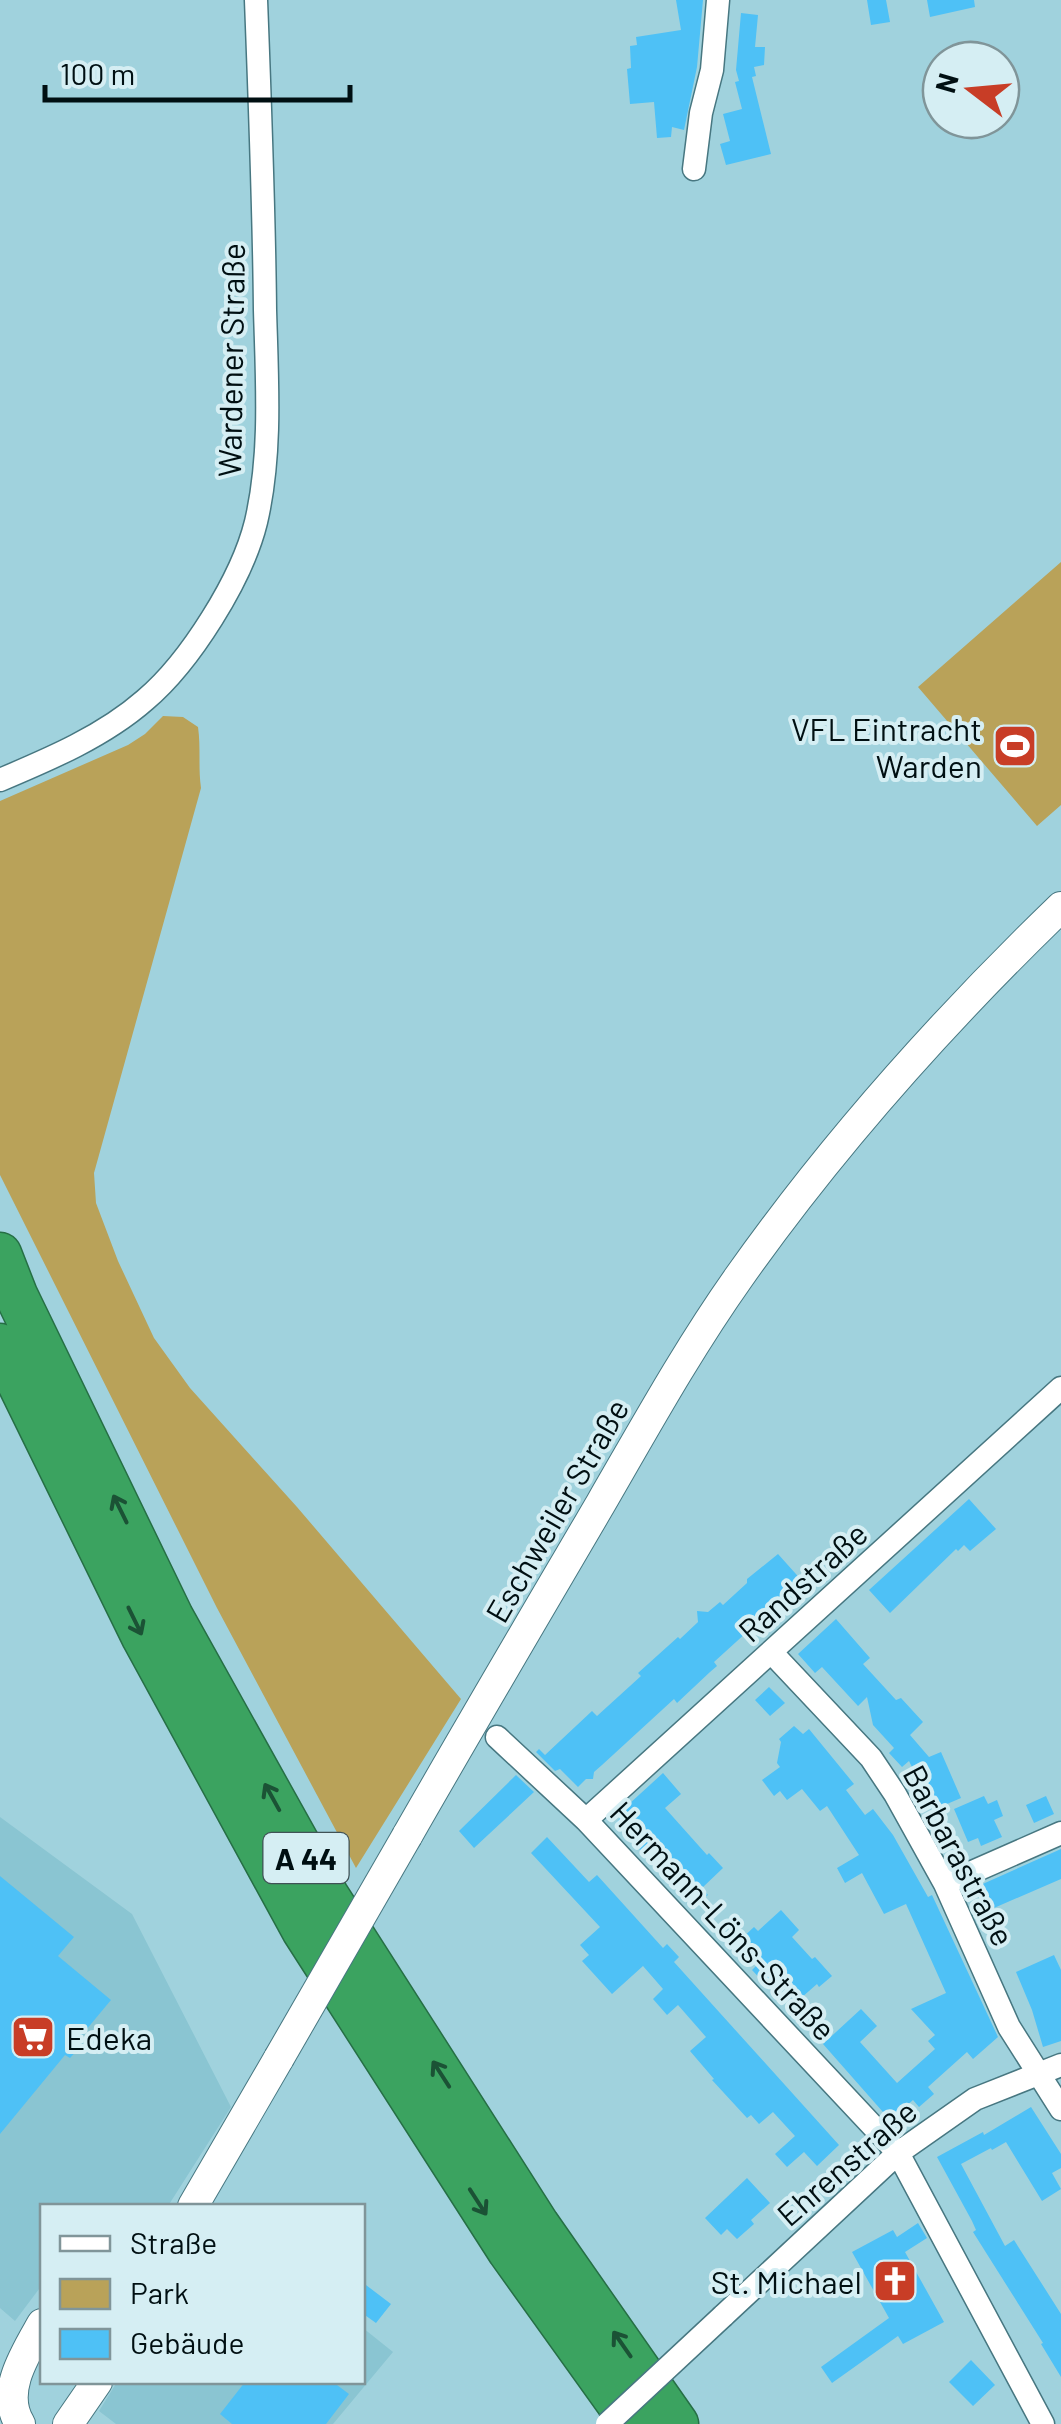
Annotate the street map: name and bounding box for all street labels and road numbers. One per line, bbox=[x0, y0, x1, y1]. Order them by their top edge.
street label: Wardener Straße bbox=[209, 243, 251, 477]
street label: Eschweiler Straße bbox=[477, 1392, 635, 1628]
street label: Randstraße bbox=[730, 1513, 874, 1649]
street label: Barbarastraße bbox=[896, 1758, 1024, 1952]
street label: Hermann-Löns-Straße bbox=[603, 1793, 845, 2047]
road number: A 44 bbox=[264, 1833, 348, 1883]
street label: Ehrenstraße bbox=[769, 2091, 923, 2233]

